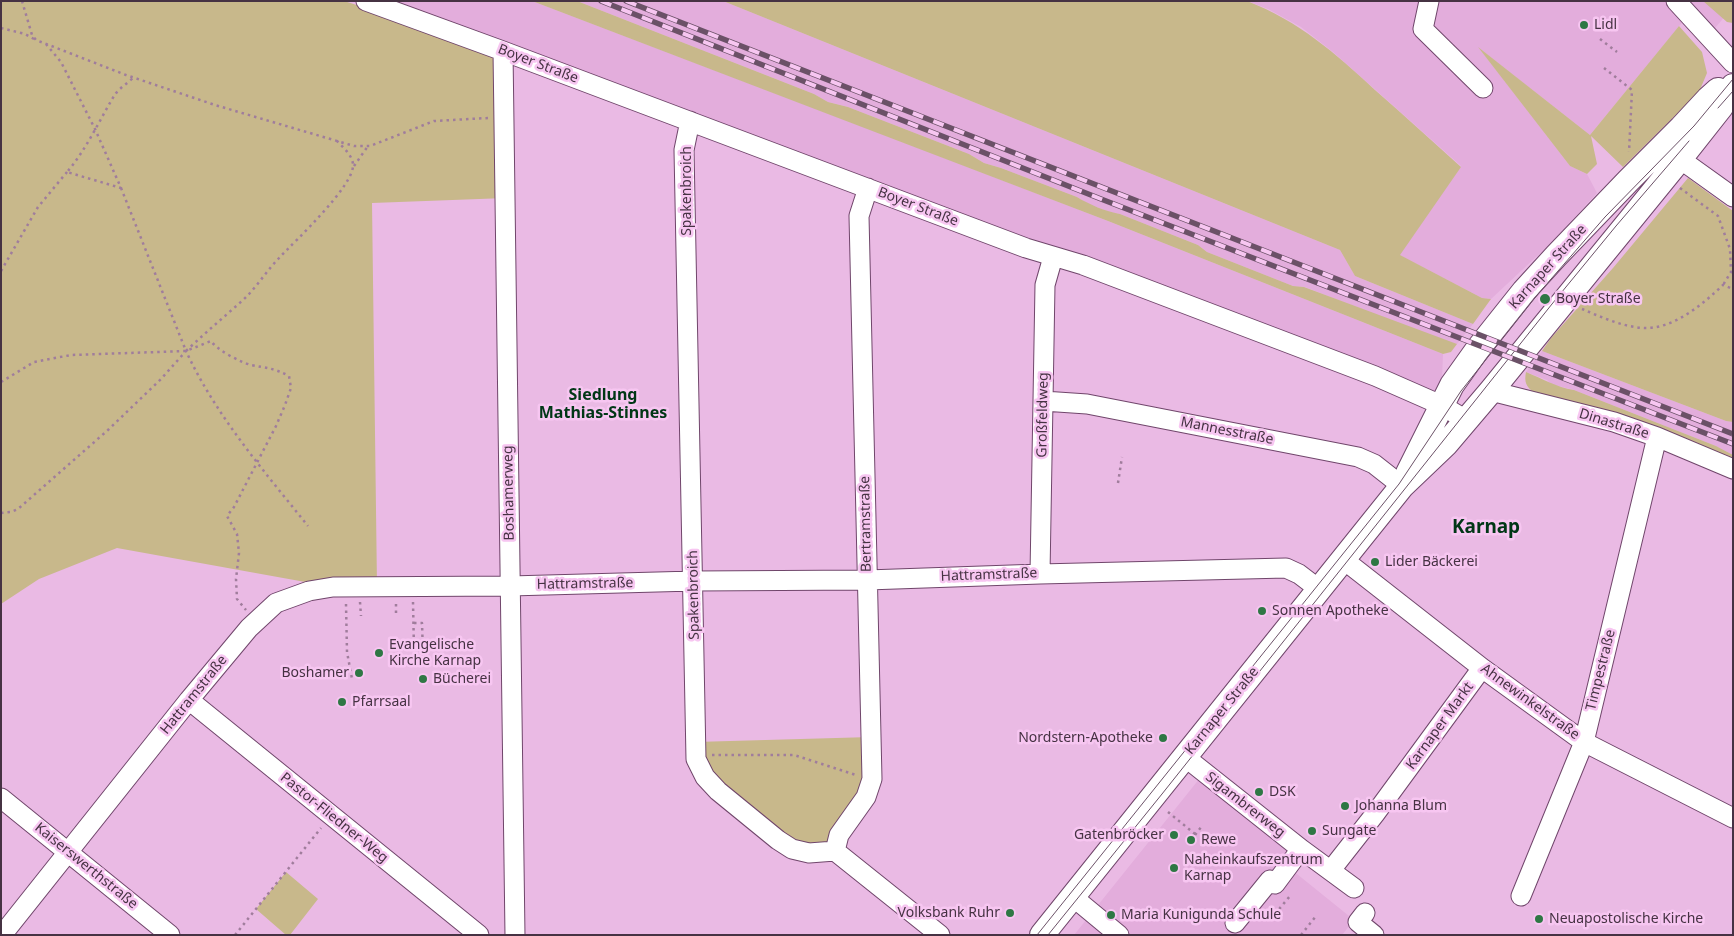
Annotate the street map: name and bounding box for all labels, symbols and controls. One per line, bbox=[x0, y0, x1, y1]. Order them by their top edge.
place label: Lidl bbox=[1594, 17, 1617, 33]
marker: Lidl bbox=[1578, 19, 1590, 31]
street label: Boyer Straße bbox=[496, 41, 580, 87]
street label: Spakenbroich bbox=[679, 146, 695, 236]
street label: Boyer Straße bbox=[876, 184, 960, 230]
street label: Karnaper Straße bbox=[1506, 221, 1590, 313]
place label: Boyer Straße bbox=[1556, 291, 1641, 307]
marker: Boyer Straße bbox=[1538, 292, 1552, 306]
street label: Großfeldweg bbox=[1034, 372, 1052, 458]
district label: Siedlung Mathias-Stinnes bbox=[539, 385, 667, 423]
street label: Dinastraße bbox=[1577, 405, 1651, 443]
street label: Mannesstraße bbox=[1179, 414, 1275, 448]
street label: Boshamerweg bbox=[500, 445, 518, 541]
street label: Bertramstraße bbox=[857, 476, 875, 572]
district label: Karnap bbox=[1452, 517, 1520, 539]
street label: Spakenbroich bbox=[685, 550, 703, 640]
place label: Lider Bäckerei bbox=[1385, 554, 1478, 570]
marker: Lider Bäckerei bbox=[1369, 556, 1381, 568]
street label: Hattramstraße bbox=[940, 565, 1038, 585]
street label: Hattramstraße bbox=[537, 575, 633, 593]
place label: Sonnen Apotheke bbox=[1272, 603, 1389, 619]
marker: Sonnen Apotheke bbox=[1256, 605, 1268, 617]
street label: Timpestraße bbox=[1583, 628, 1619, 712]
place label: Evangelische Kirche Karnap bbox=[389, 637, 481, 670]
marker: Evangelische Kirche Karnap bbox=[373, 647, 385, 659]
street label: Hattramstraße bbox=[157, 652, 231, 738]
street label: Ahnewinkelstraße bbox=[1477, 661, 1583, 743]
street label: Karnaper Straße bbox=[1182, 664, 1262, 758]
place label: Boshamer bbox=[281, 665, 349, 681]
marker: Boshamer bbox=[353, 667, 365, 679]
place label: Bücherei bbox=[433, 671, 491, 687]
marker: Bücherei bbox=[417, 673, 429, 685]
street label: Karnaper Markt bbox=[1403, 679, 1477, 773]
place label: Pfarrsaal bbox=[352, 694, 411, 710]
marker: Pfarrsaal bbox=[336, 696, 348, 708]
place label: Nordstern-Apotheke bbox=[1018, 730, 1153, 746]
marker: Nordstern-Apotheke bbox=[1157, 732, 1169, 744]
street label: Pastor-Fliedner-Weg bbox=[277, 769, 391, 867]
street label: Sigambrerweg bbox=[1202, 769, 1288, 841]
place label: DSK bbox=[1269, 784, 1296, 800]
marker: DSK bbox=[1253, 786, 1265, 798]
place label: Johanna Blum bbox=[1355, 798, 1447, 814]
marker: Johanna Blum bbox=[1339, 800, 1351, 812]
street label: Kaiserswerthstraße bbox=[31, 819, 141, 913]
place label: Sungate bbox=[1322, 823, 1376, 839]
marker: Sungate bbox=[1306, 825, 1318, 837]
place label: Gatenbröcker bbox=[1074, 827, 1164, 843]
marker: Gatenbröcker bbox=[1168, 829, 1180, 841]
place label: Rewe bbox=[1201, 832, 1236, 848]
marker: Rewe bbox=[1185, 834, 1197, 846]
place label: Naheinkaufszentrum Karnap bbox=[1184, 852, 1323, 884]
marker: Naheinkaufszentrum Karnap bbox=[1168, 862, 1180, 874]
place label: Volksbank Ruhr bbox=[898, 905, 1000, 921]
marker: Volksbank Ruhr bbox=[1004, 907, 1016, 919]
place label: Maria Kunigunda Schule bbox=[1121, 907, 1281, 923]
marker: Maria Kunigunda Schule bbox=[1105, 909, 1117, 921]
place label: Neuapostolische Kirche bbox=[1549, 911, 1703, 927]
marker: Neuapostolische Kirche bbox=[1533, 913, 1545, 925]

